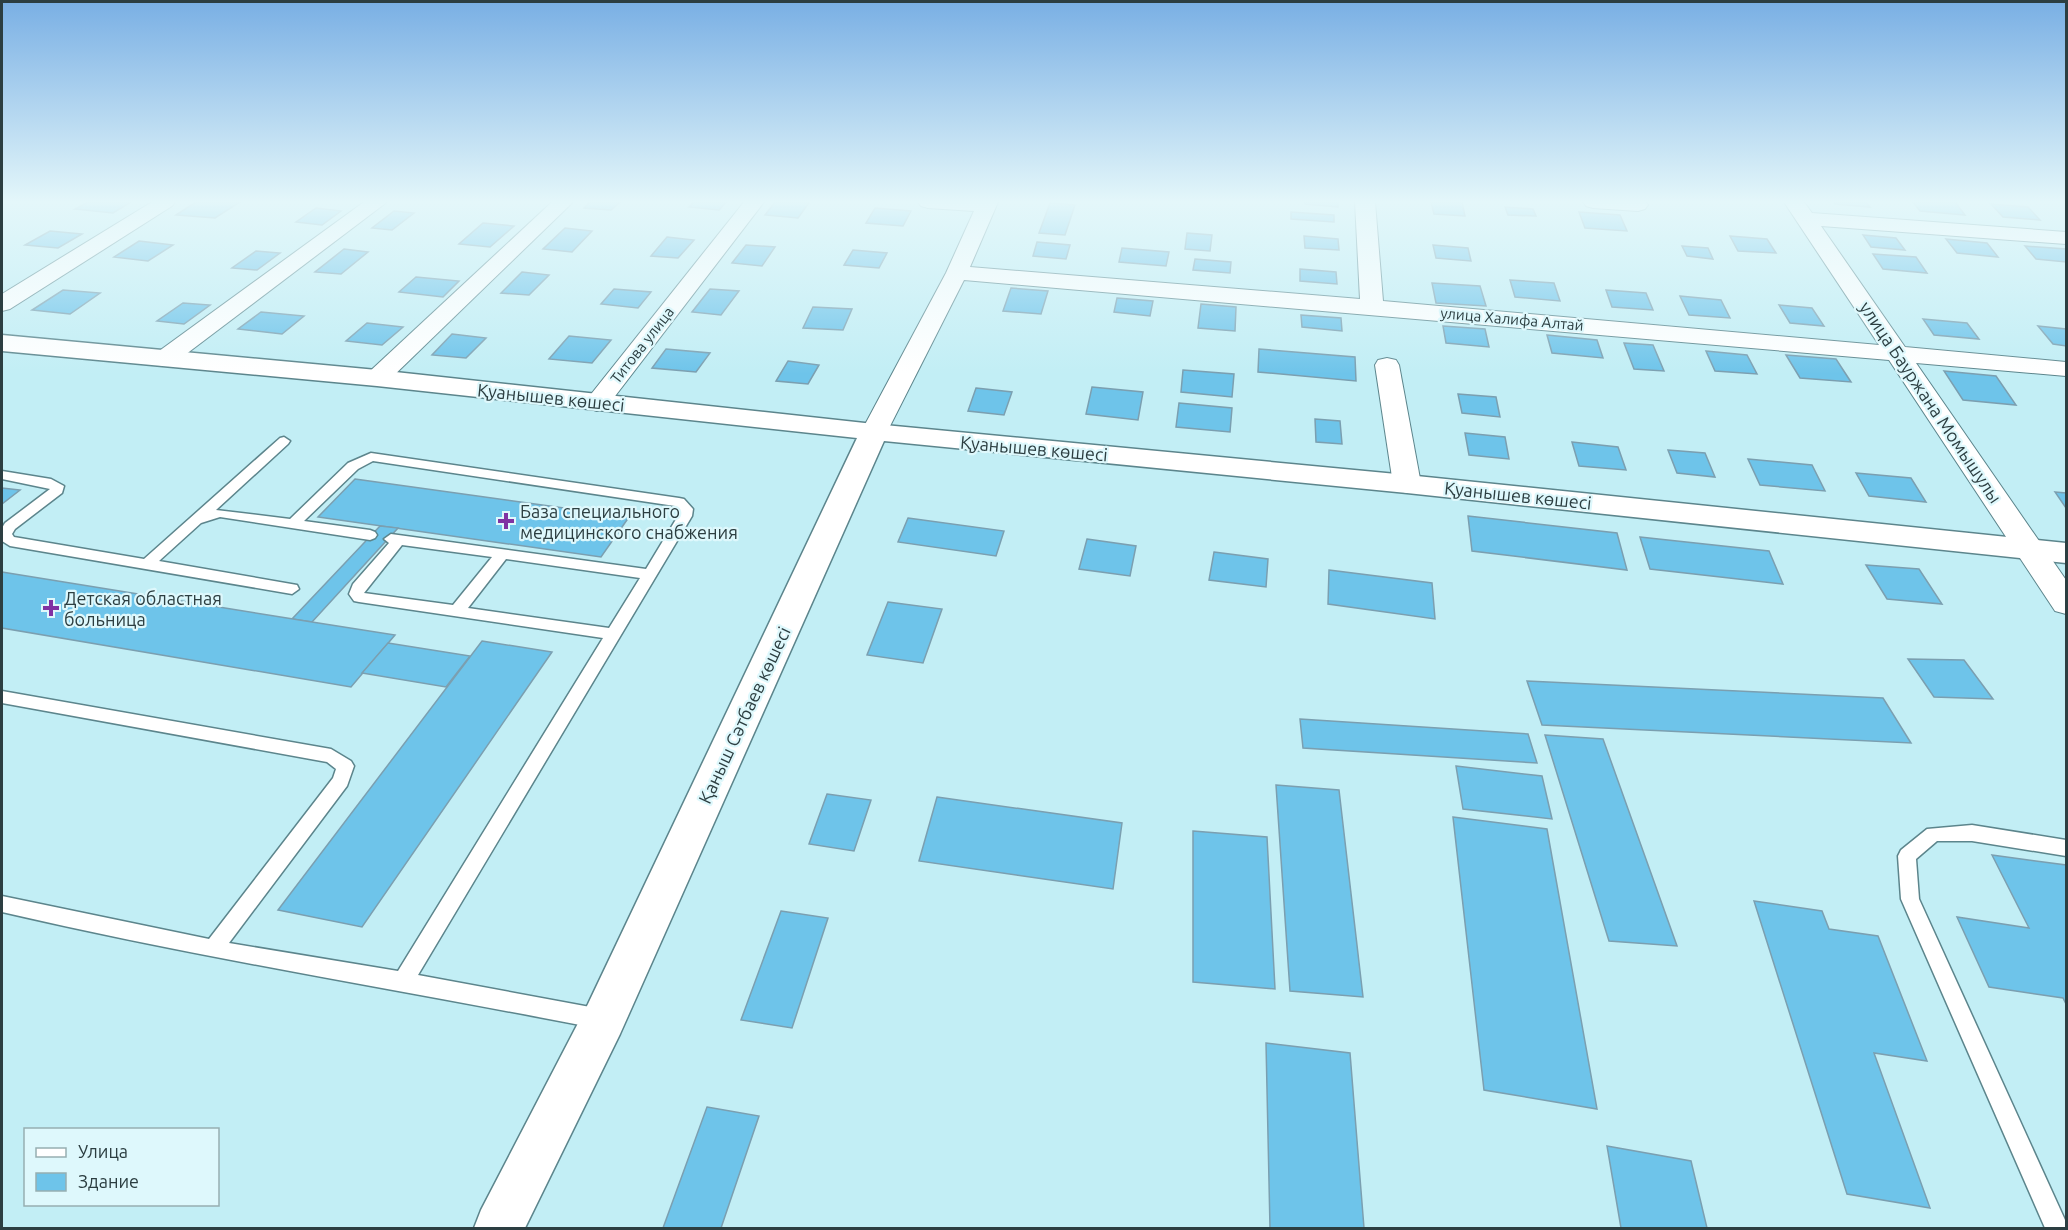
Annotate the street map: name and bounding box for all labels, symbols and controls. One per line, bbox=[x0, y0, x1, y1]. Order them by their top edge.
street label: улица Бауржана Момышулы bbox=[1856, 297, 2006, 507]
street label: Титова улица bbox=[607, 303, 677, 387]
street label: улица Халифа Алтай bbox=[1440, 304, 1584, 334]
street label: Қуанышев көшесі bbox=[476, 379, 626, 415]
street label: Қуанышев көшесі bbox=[959, 432, 1109, 464]
street label: Қуанышев көшесі bbox=[1443, 477, 1593, 513]
place label: База специального медицинского снабжения bbox=[520, 501, 738, 542]
marker: База специального медицинского снабжения bbox=[497, 512, 515, 530]
place label: Детская областная больница bbox=[64, 588, 222, 629]
marker: Детская областная больница bbox=[42, 599, 60, 617]
street label: Қаныш Сәтбаев көшесі bbox=[694, 623, 794, 807]
legend bbox=[24, 1128, 219, 1206]
text: Улица bbox=[78, 1141, 128, 1161]
text: Здание bbox=[78, 1171, 139, 1191]

